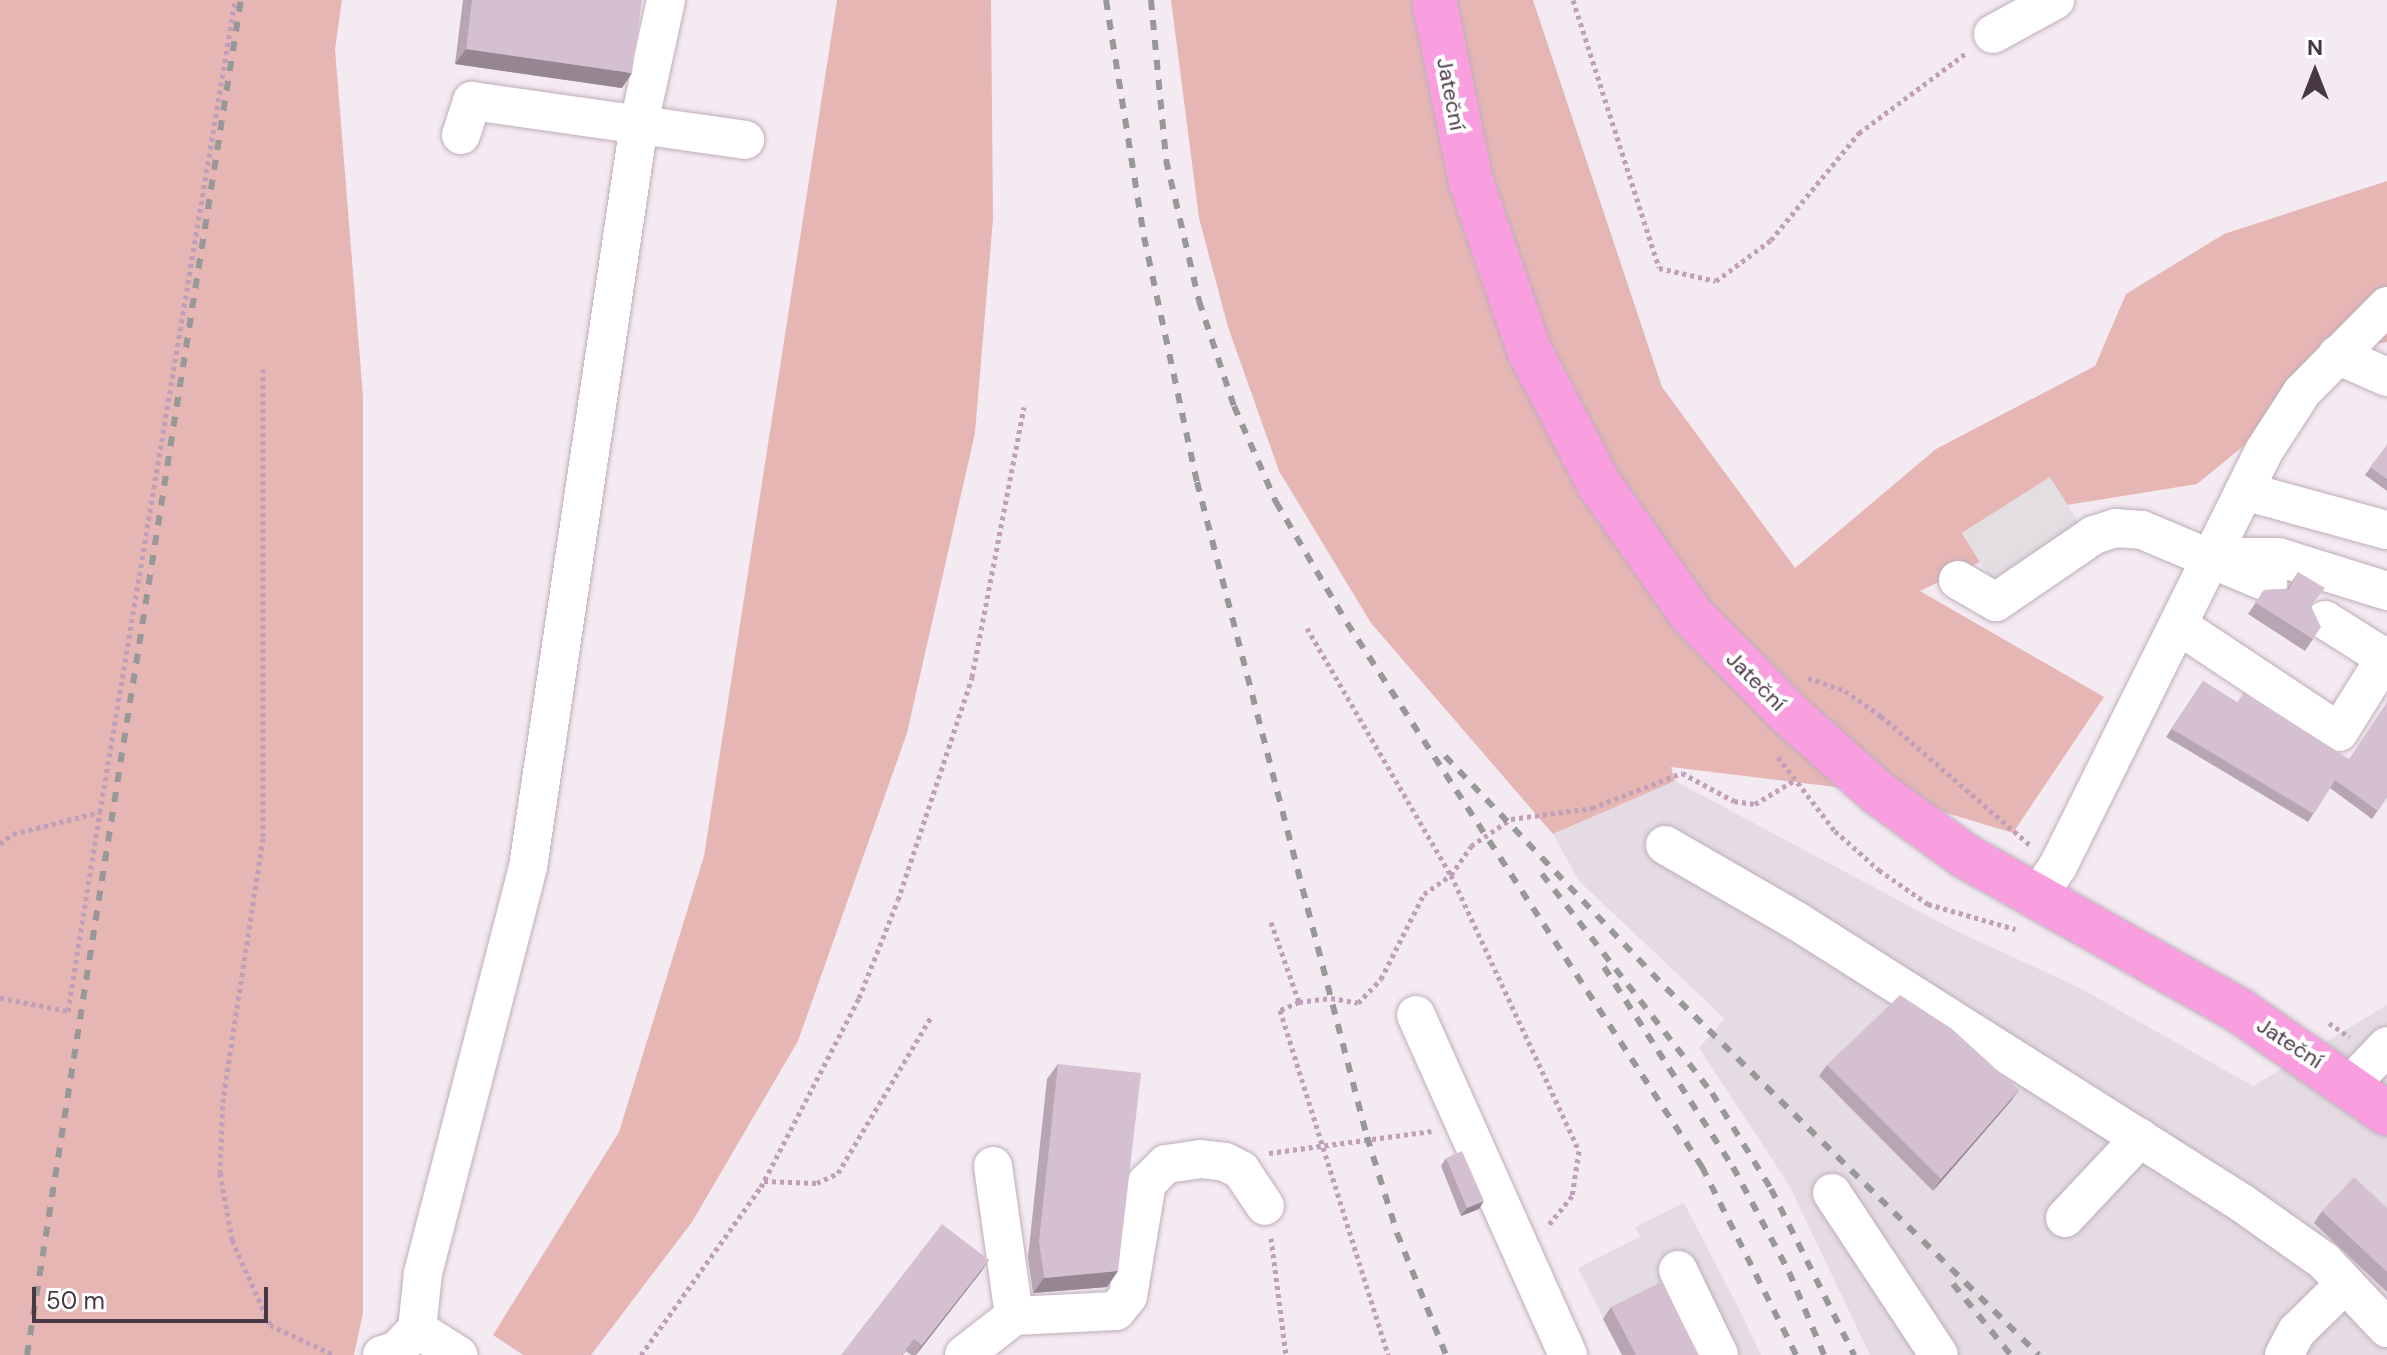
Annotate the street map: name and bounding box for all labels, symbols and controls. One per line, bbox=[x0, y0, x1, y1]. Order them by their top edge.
north arrow bbox=[2275, 32, 2355, 112]
text: N bbox=[2307, 33, 2323, 62]
street label: Jateční bbox=[1431, 55, 1471, 133]
street label: Jateční bbox=[1721, 646, 1791, 716]
street label: Jateční bbox=[2252, 1012, 2328, 1074]
scale bar bbox=[36, 1271, 272, 1321]
text: 50 m bbox=[46, 1285, 105, 1316]

